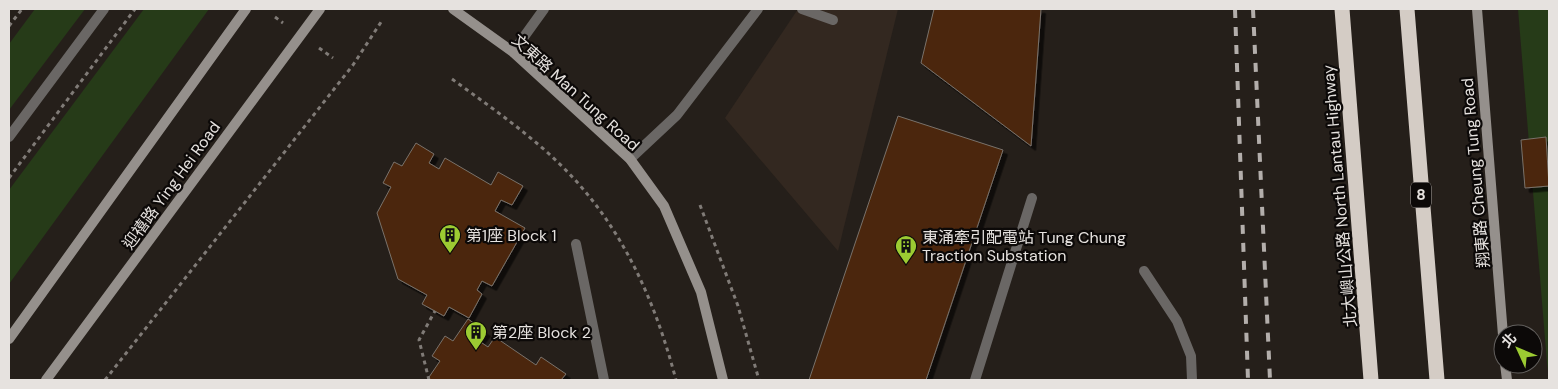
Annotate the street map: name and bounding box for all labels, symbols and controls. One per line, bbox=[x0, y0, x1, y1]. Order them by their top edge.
street label: 文東路 Man Tung Road bbox=[507, 29, 644, 155]
street label: 北大嶼山公路 North Lantau Highway bbox=[1318, 64, 1361, 328]
street label: 翔東路 Cheung Tung Road bbox=[1457, 77, 1494, 269]
street label: 迎禧路 Ying Hei Road bbox=[118, 117, 225, 253]
road number: 8 bbox=[1411, 182, 1431, 208]
building icon: 第1座 Block 1 bbox=[438, 223, 462, 254]
place label: 第1座 Block 1 bbox=[466, 225, 556, 246]
place label: 東涌牽引配電站 Tung Chung Traction Substation bbox=[922, 227, 1126, 266]
building icon: 東涌牽引配電站 Tung Chung Traction Substation bbox=[894, 234, 918, 265]
building icon: 第2座 Block 2 bbox=[464, 320, 488, 351]
place label: 第2座 Block 2 bbox=[492, 322, 591, 343]
north arrow bbox=[1493, 324, 1543, 374]
text: 北 bbox=[1497, 329, 1520, 351]

